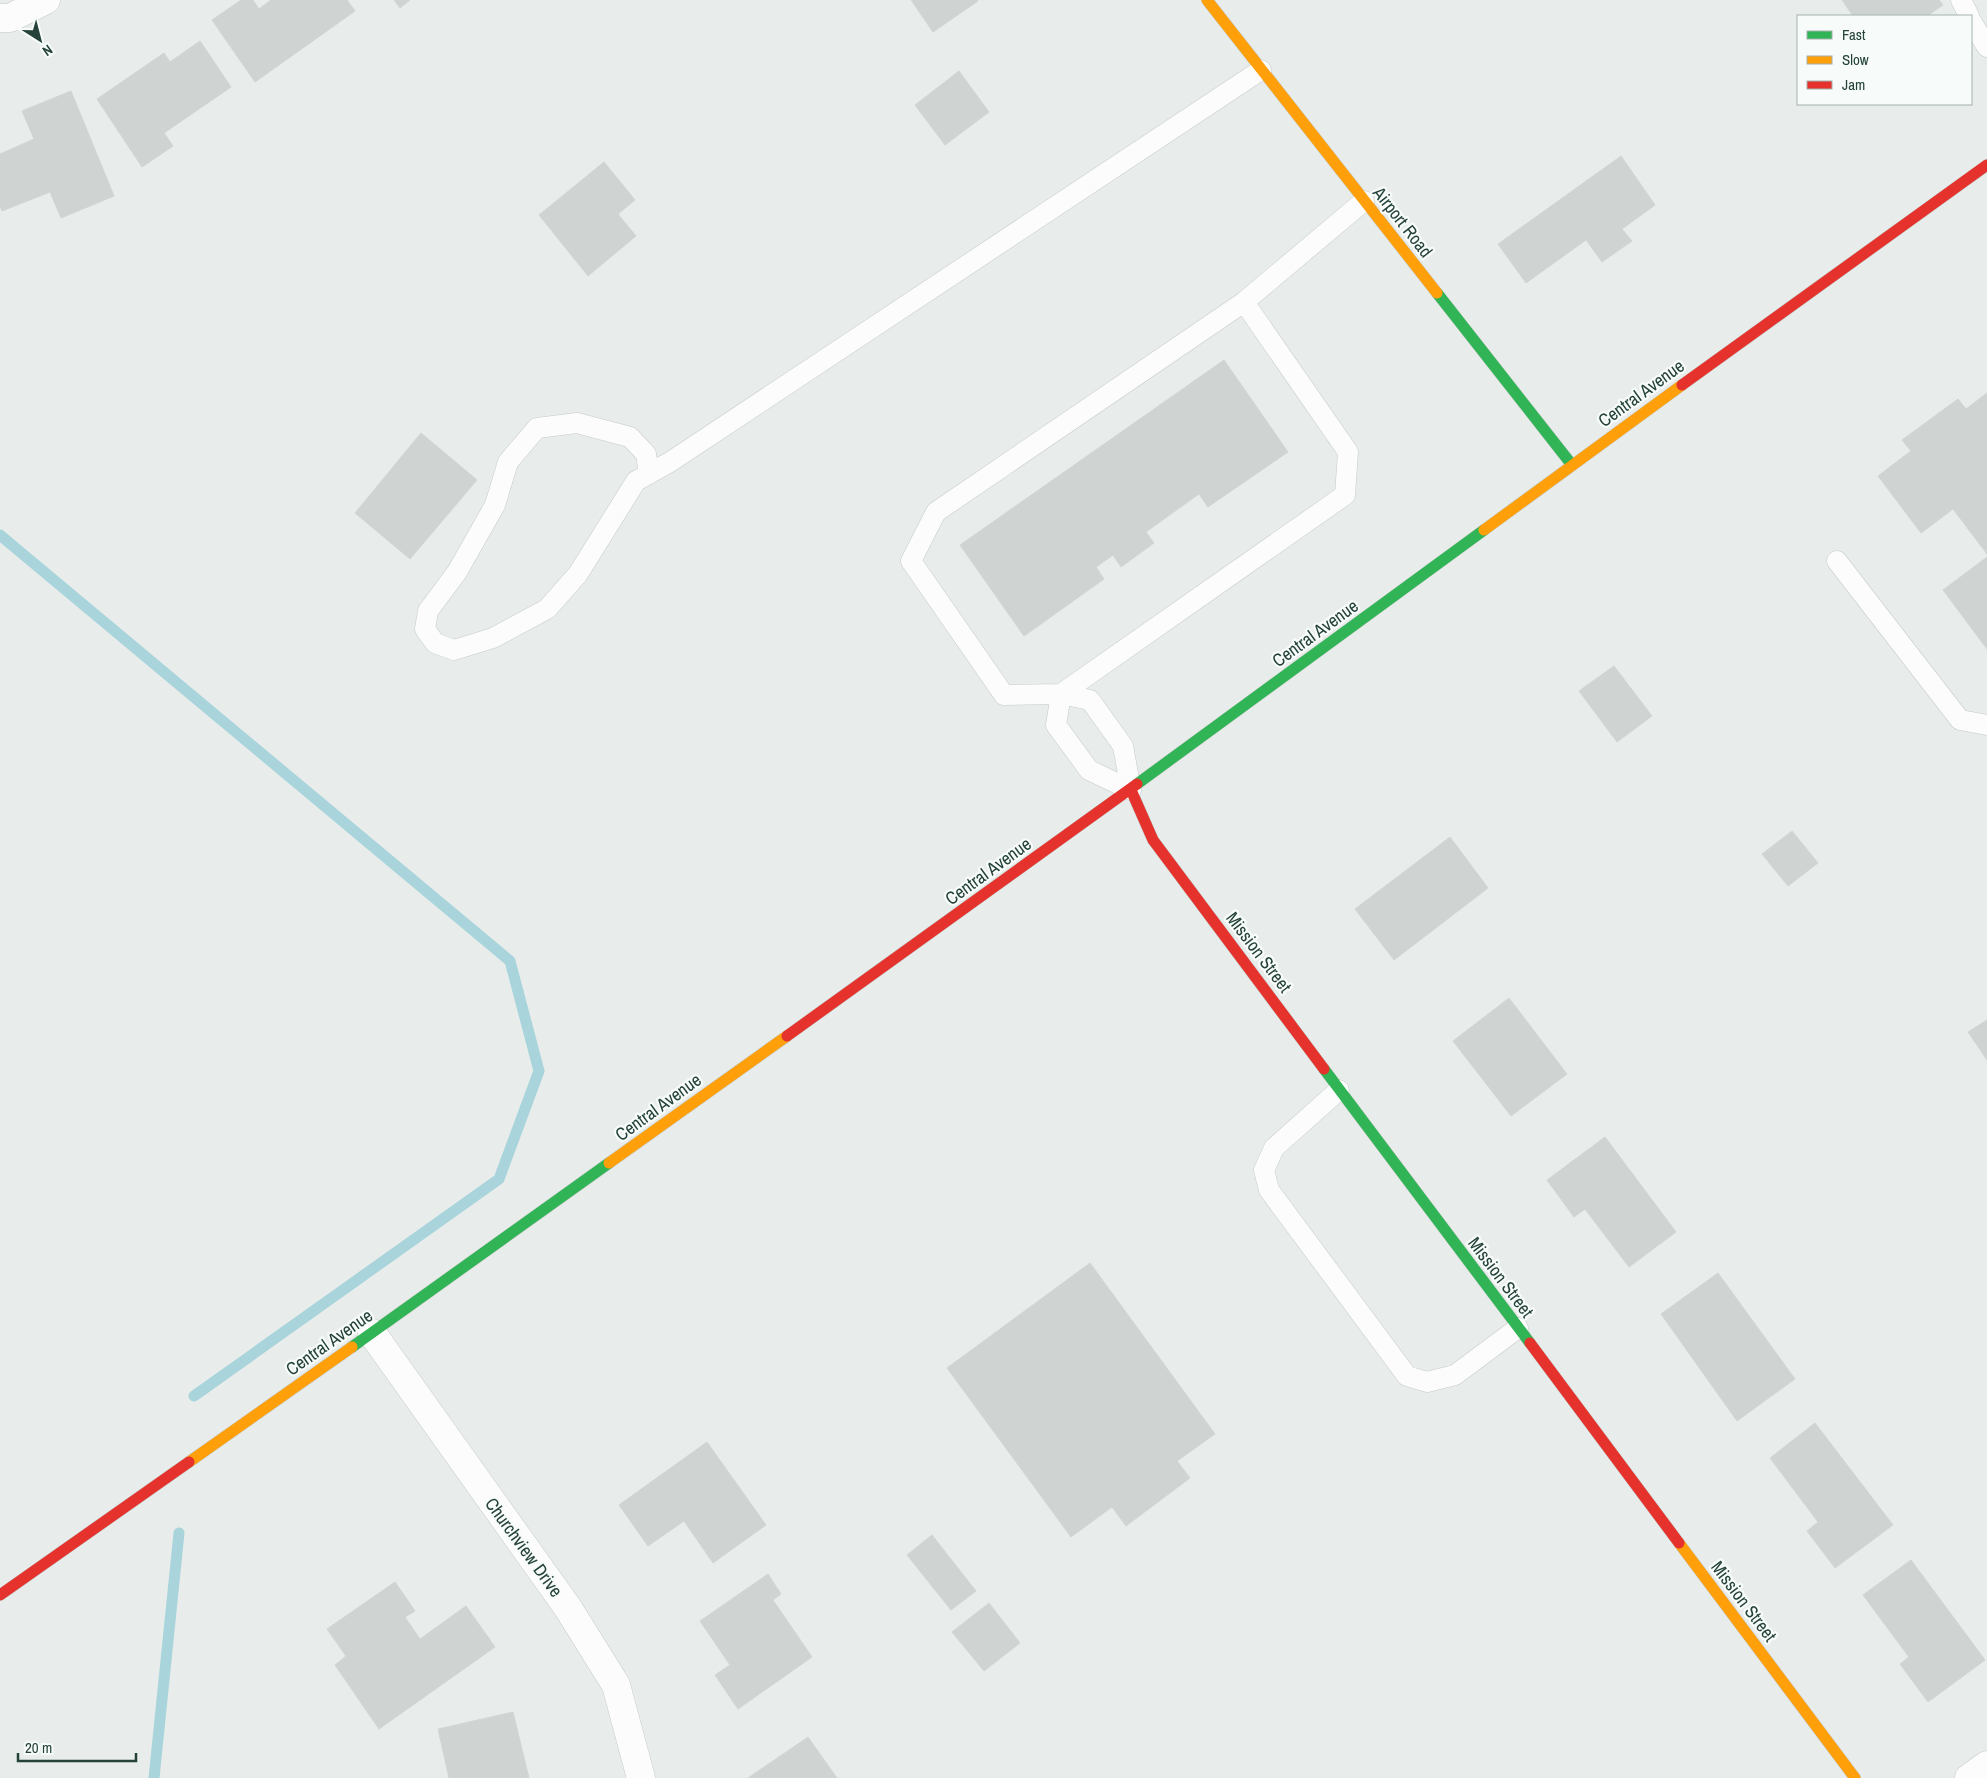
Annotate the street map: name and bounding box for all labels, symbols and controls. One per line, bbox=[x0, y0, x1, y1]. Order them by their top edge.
north arrow bbox=[15, 15, 65, 65]
legend bbox=[1797, 15, 1972, 105]
text: Fast bbox=[1842, 24, 1866, 45]
text: N bbox=[39, 41, 56, 60]
text: Slow bbox=[1842, 49, 1869, 70]
text: Jam bbox=[1842, 74, 1865, 95]
street label: Airport Road bbox=[1367, 181, 1439, 263]
street label: Central Avenue bbox=[1593, 353, 1689, 433]
street label: Central Avenue bbox=[1267, 593, 1363, 673]
street label: Central Avenue bbox=[940, 831, 1036, 911]
street label: Mission Street bbox=[1220, 906, 1298, 998]
street label: Central Avenue bbox=[610, 1067, 706, 1147]
street label: Mission Street bbox=[1462, 1231, 1540, 1323]
street label: Central Avenue bbox=[281, 1303, 377, 1381]
street label: Churchview Drive bbox=[479, 1492, 569, 1602]
street label: Mission Street bbox=[1705, 1555, 1783, 1647]
scale bar bbox=[18, 1730, 135, 1762]
text: 20 m bbox=[25, 1737, 52, 1758]

